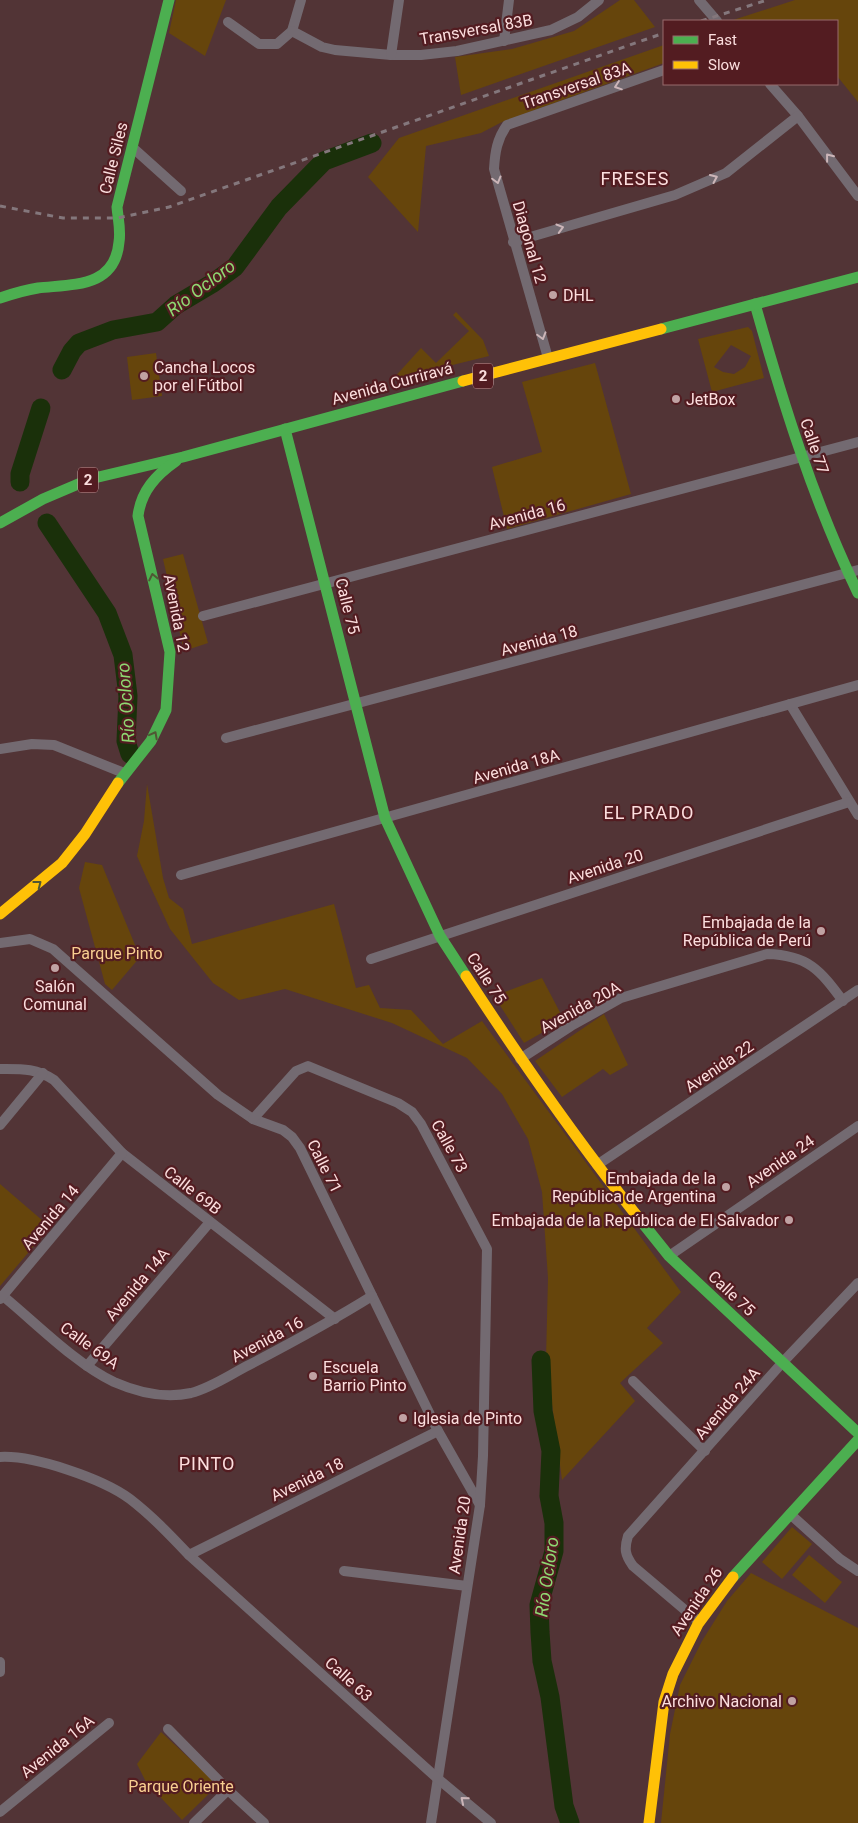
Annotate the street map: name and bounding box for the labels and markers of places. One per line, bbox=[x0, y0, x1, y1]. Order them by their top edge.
place label: DHL bbox=[563, 286, 594, 305]
marker: DHL bbox=[547, 289, 559, 301]
place label: Cancha Locos por el Fútbol bbox=[154, 358, 255, 395]
marker: Cancha Locos por el Fútbol bbox=[138, 370, 150, 382]
place label: JetBox bbox=[686, 390, 735, 409]
marker: JetBox bbox=[670, 393, 682, 405]
place label: Embajada de la República de Perú bbox=[683, 913, 811, 950]
marker: Embajada de la República de Perú bbox=[815, 925, 827, 937]
marker: Salón Comunal bbox=[49, 962, 61, 974]
place label: Salón Comunal bbox=[23, 977, 87, 1014]
place label: Embajada de la República de Argentina bbox=[552, 1169, 716, 1206]
marker: Embajada de la República de Argentina bbox=[720, 1181, 732, 1193]
place label: Embajada de la República de El Salvador bbox=[492, 1211, 780, 1230]
marker: Embajada de la República de El Salvador bbox=[783, 1214, 795, 1226]
place label: Escuela Barrio Pinto bbox=[323, 1358, 407, 1395]
marker: Escuela Barrio Pinto bbox=[307, 1370, 319, 1382]
place label: Iglesia de Pinto bbox=[413, 1409, 522, 1428]
marker: Iglesia de Pinto bbox=[397, 1412, 409, 1424]
place label: Archivo Nacional bbox=[662, 1692, 782, 1711]
marker: Archivo Nacional bbox=[786, 1695, 798, 1707]

